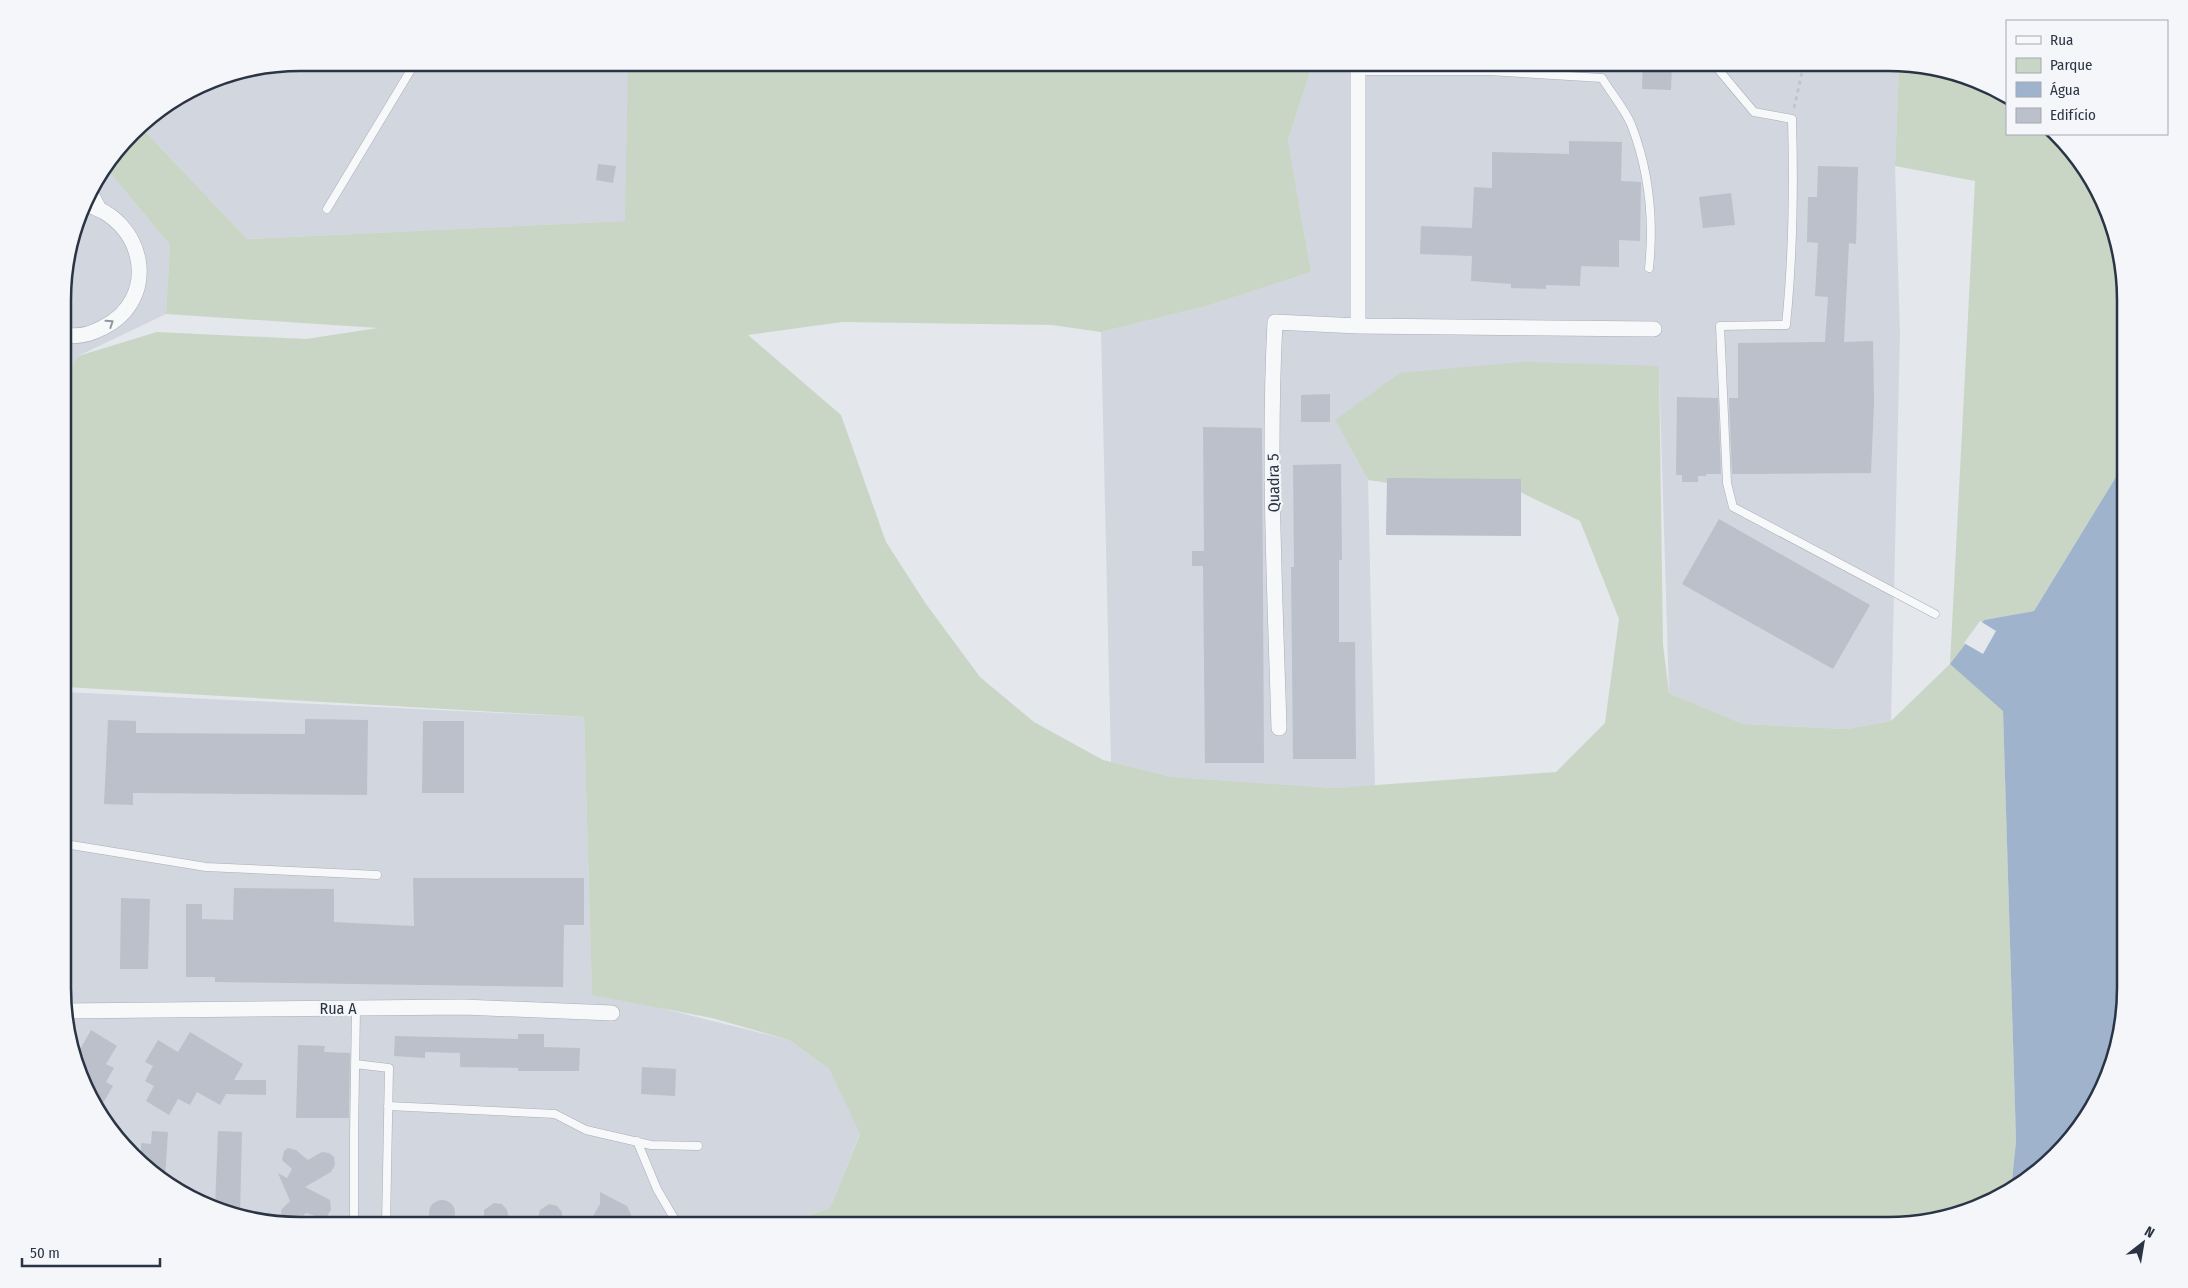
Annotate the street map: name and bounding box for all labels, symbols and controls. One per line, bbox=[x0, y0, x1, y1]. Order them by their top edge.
legend bbox=[2006, 20, 2168, 135]
text: Rua bbox=[2050, 31, 2073, 49]
text: Parque bbox=[2050, 56, 2093, 74]
text: Água bbox=[2050, 81, 2080, 99]
text: Edifício bbox=[2050, 106, 2096, 124]
one-way arrow bbox=[104, 320, 114, 329]
street label: Quadra 5 bbox=[1263, 453, 1284, 513]
street label: Rua A bbox=[319, 999, 357, 1018]
north arrow bbox=[2118, 1218, 2168, 1268]
text: N bbox=[2141, 1223, 2157, 1242]
scale bar bbox=[22, 1236, 160, 1268]
text: 50 m bbox=[30, 1244, 60, 1262]

